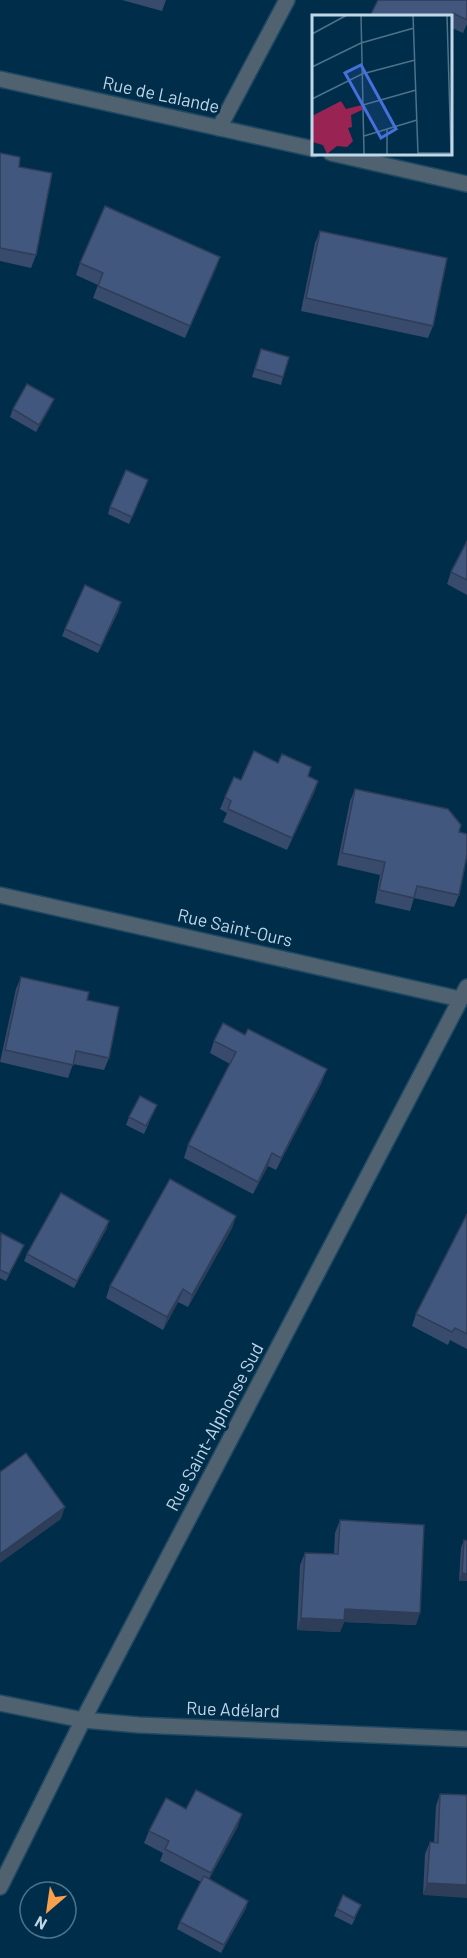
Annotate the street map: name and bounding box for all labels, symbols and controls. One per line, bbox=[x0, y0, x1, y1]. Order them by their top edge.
inset map bbox=[312, 15, 452, 154]
street label: Rue de Lalande bbox=[101, 71, 222, 117]
street label: Rue Saint-Ours bbox=[176, 903, 295, 951]
street label: Rue Saint-Alphonse Sud bbox=[160, 1339, 268, 1514]
street label: Rue Adélard bbox=[186, 1696, 280, 1722]
north arrow bbox=[18, 1880, 78, 1940]
text: N bbox=[31, 1913, 50, 1934]

